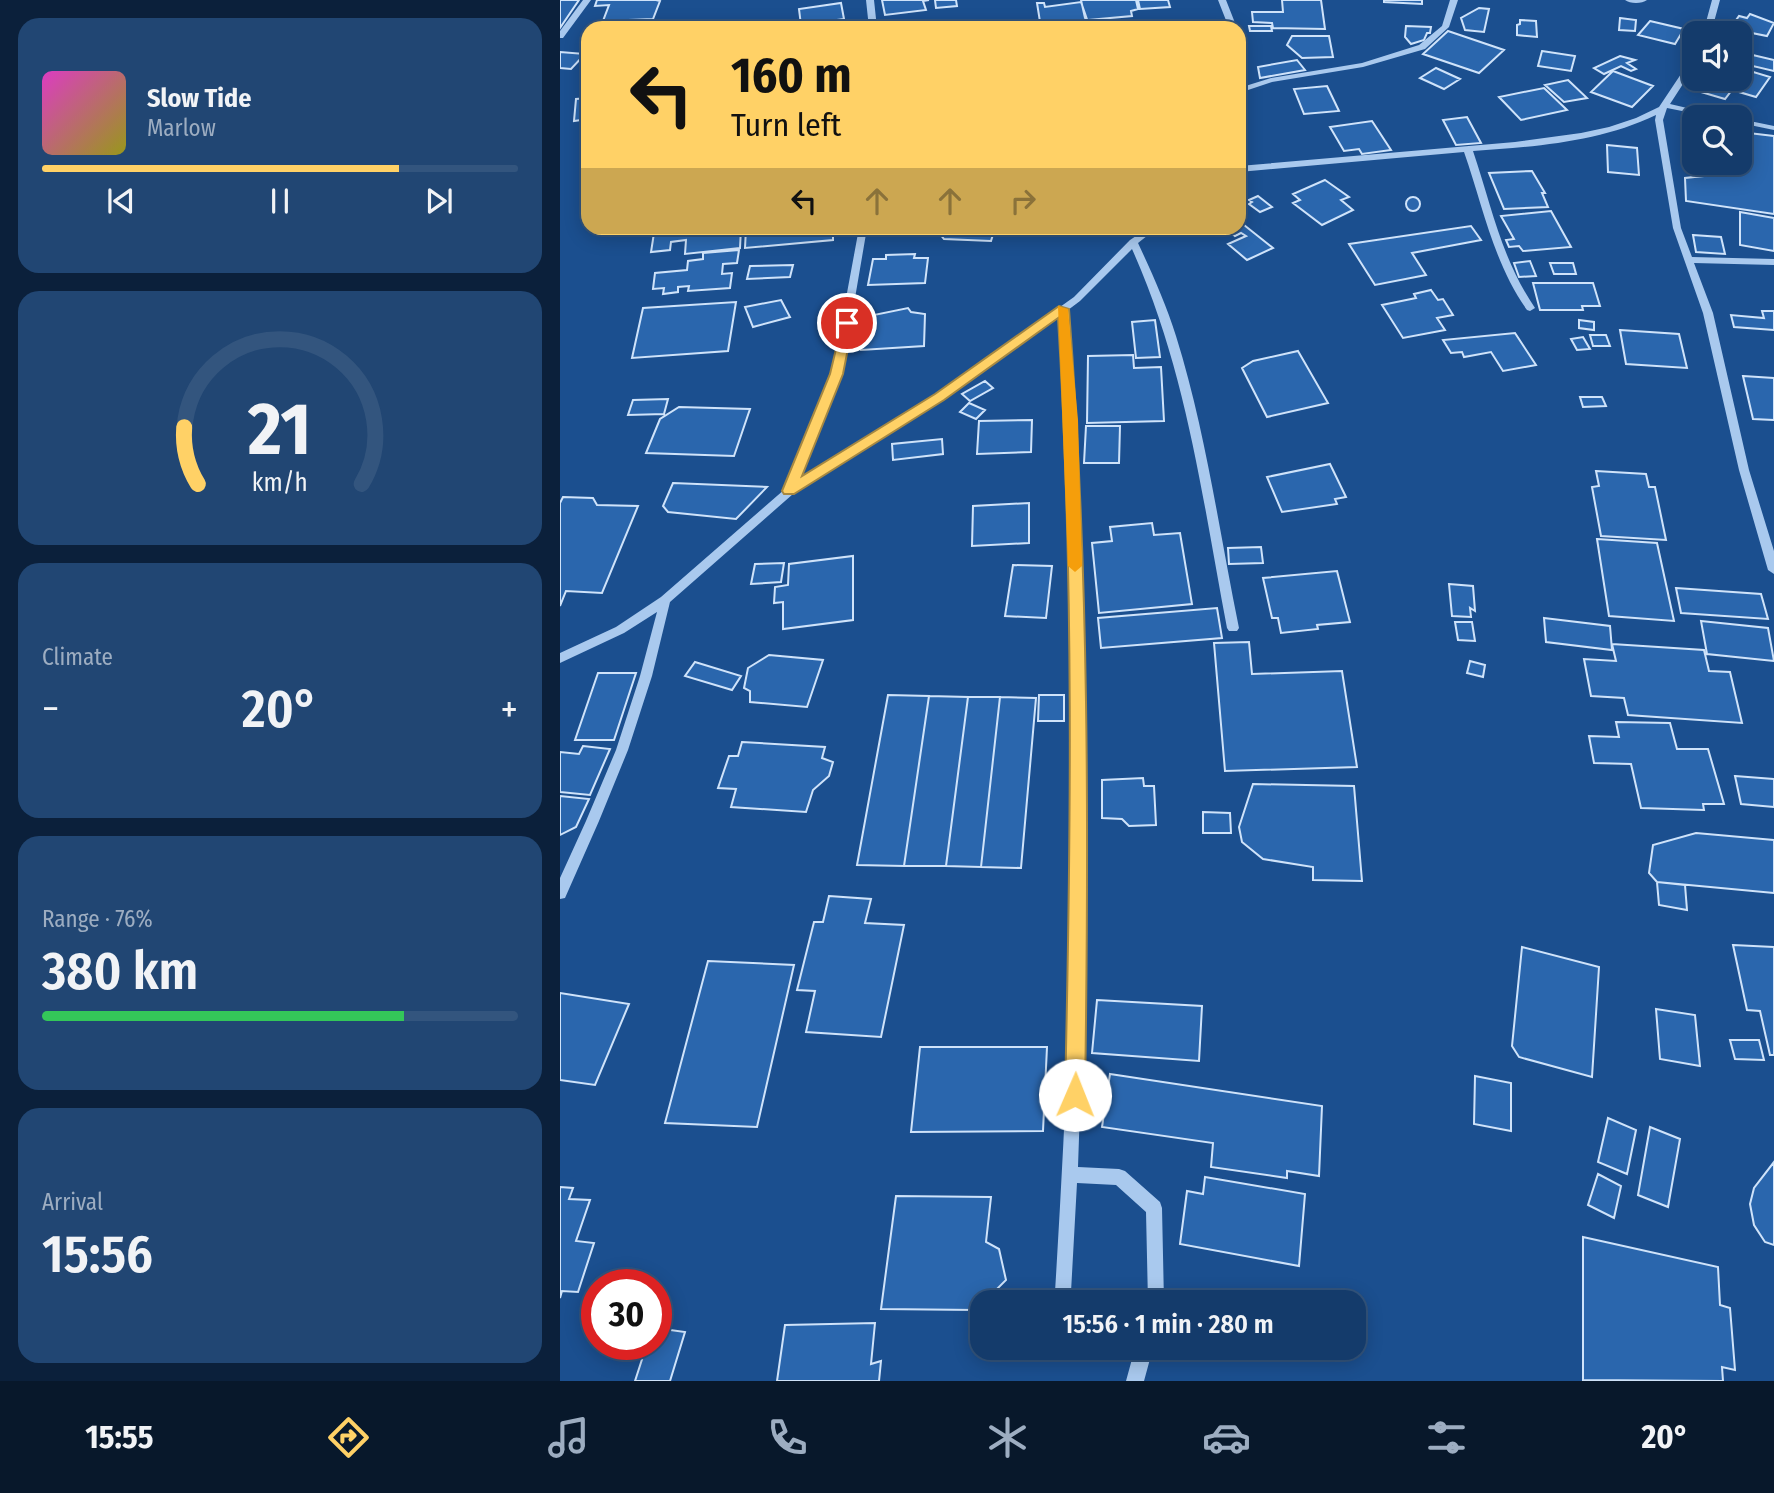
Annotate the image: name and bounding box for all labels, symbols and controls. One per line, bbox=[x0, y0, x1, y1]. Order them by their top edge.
map controls bbox=[1682, 21, 1752, 175]
button: sound bbox=[1682, 21, 1752, 91]
text: 160 m bbox=[731, 46, 852, 105]
icon: left bbox=[616, 49, 707, 140]
text: Slow Tide bbox=[147, 83, 251, 114]
button: search bbox=[1682, 105, 1752, 175]
text: Turn left bbox=[731, 106, 841, 144]
text: Marlow bbox=[147, 114, 216, 142]
icon: previous bbox=[102, 182, 140, 220]
icon: pause bbox=[261, 182, 299, 220]
icon: next bbox=[420, 182, 458, 220]
icon: left bbox=[785, 182, 823, 220]
icon: ahead bbox=[858, 182, 896, 220]
icon: ahead bbox=[931, 182, 969, 220]
icon: right bbox=[1004, 182, 1042, 220]
pin bbox=[817, 293, 877, 353]
icon: arrive bbox=[828, 304, 866, 342]
text: 21 bbox=[247, 386, 312, 473]
text: km/h bbox=[252, 468, 308, 498]
text: Climate bbox=[42, 643, 113, 671]
text: 20° bbox=[242, 678, 318, 741]
text: − bbox=[42, 686, 59, 732]
text: + bbox=[501, 686, 518, 732]
text: Range · 76% bbox=[42, 905, 153, 933]
text: 380 km bbox=[42, 940, 198, 1003]
position arrow bbox=[1038, 1058, 1112, 1132]
text: Arrival bbox=[42, 1188, 103, 1216]
text: 15:56 bbox=[42, 1223, 153, 1286]
speed limit sign: 30 bbox=[581, 1269, 672, 1360]
text: 15:56 · 1 min · 280 m bbox=[1062, 1309, 1274, 1340]
icon: directions bbox=[324, 1413, 373, 1462]
icon: music bbox=[544, 1413, 593, 1462]
icon: phone bbox=[763, 1413, 812, 1462]
icon: climate bbox=[983, 1413, 1032, 1462]
icon: car bbox=[1202, 1413, 1251, 1462]
icon: filters bbox=[1422, 1413, 1471, 1462]
text: 15:55 bbox=[85, 1418, 153, 1456]
text: 20° bbox=[1641, 1418, 1689, 1456]

